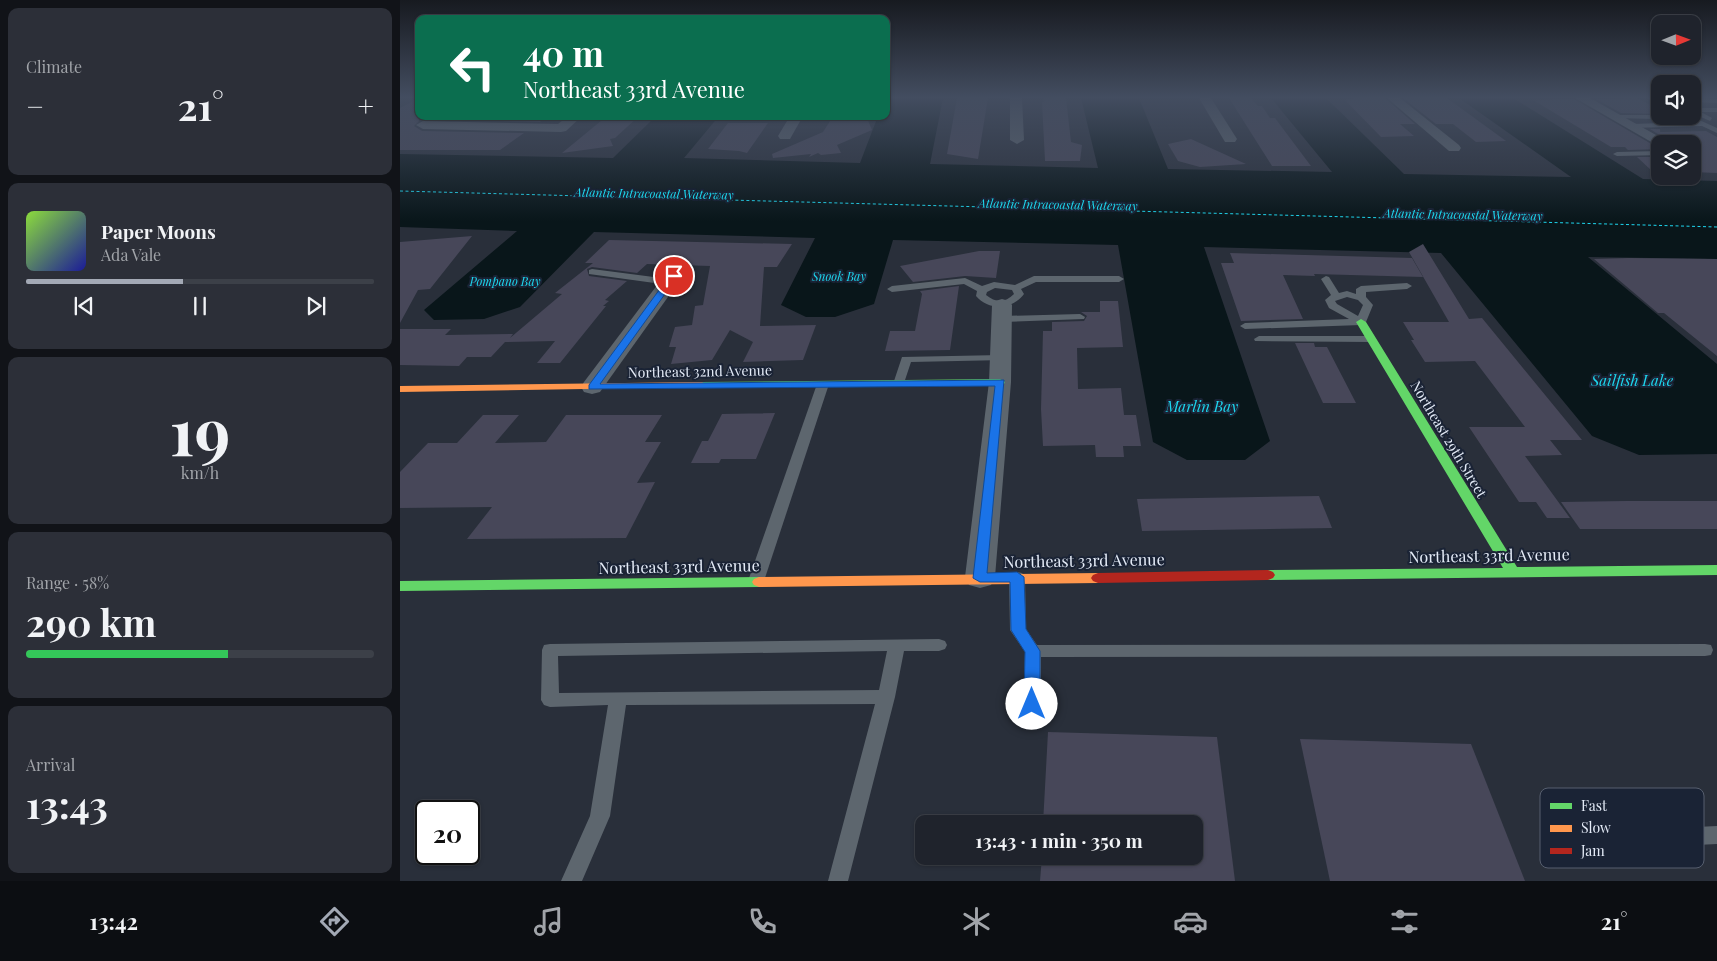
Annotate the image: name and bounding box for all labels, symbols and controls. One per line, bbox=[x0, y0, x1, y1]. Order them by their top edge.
north arrow bbox=[1651, 15, 1701, 65]
map controls bbox=[1651, 15, 1701, 185]
text: 40 m bbox=[523, 29, 604, 76]
icon: left bbox=[440, 35, 505, 100]
text: Climate bbox=[26, 56, 82, 77]
text: Northeast 33rd Avenue bbox=[523, 74, 745, 104]
button: sound bbox=[1651, 75, 1701, 125]
text: 21° bbox=[178, 80, 224, 131]
text: − bbox=[26, 87, 44, 124]
text: + bbox=[358, 87, 374, 124]
button: layers bbox=[1651, 135, 1701, 185]
water label: Atlantic Intracoastal Waterway bbox=[572, 184, 734, 202]
water label: Atlantic Intracoastal Waterway bbox=[976, 195, 1138, 213]
water label: Atlantic Intracoastal Waterway bbox=[1381, 205, 1543, 223]
text: Paper Moons bbox=[101, 218, 216, 244]
text: Ada Vale bbox=[101, 244, 161, 265]
pin bbox=[653, 255, 695, 297]
icon: arrive bbox=[660, 262, 688, 290]
water label: Snook Bay bbox=[811, 268, 866, 284]
water label: Pompano Bay bbox=[469, 273, 541, 289]
icon: previous bbox=[70, 292, 98, 320]
icon: pause bbox=[186, 292, 214, 320]
icon: next bbox=[302, 292, 330, 320]
street label: Northeast 32nd Avenue bbox=[628, 360, 772, 382]
water label: Sailfish Lake bbox=[1590, 370, 1674, 390]
street label: Northeast 29th Street bbox=[1407, 377, 1492, 502]
text: 19 bbox=[170, 386, 230, 472]
water label: Marlin Bay bbox=[1165, 396, 1238, 416]
text: km/h bbox=[181, 462, 219, 483]
street label: Northeast 33rd Avenue bbox=[1408, 543, 1570, 567]
street label: Northeast 33rd Avenue bbox=[1003, 548, 1165, 572]
street label: Northeast 33rd Avenue bbox=[598, 554, 760, 578]
text: Range · 58% bbox=[26, 572, 109, 593]
text: 290 km bbox=[26, 596, 156, 647]
position arrow bbox=[1005, 677, 1057, 729]
text: Arrival bbox=[26, 754, 75, 775]
text: 13:43 bbox=[26, 778, 108, 829]
legend bbox=[1540, 788, 1704, 868]
text: Fast bbox=[1581, 796, 1608, 815]
speed limit sign: 20 bbox=[415, 800, 480, 865]
text: Slow bbox=[1581, 818, 1611, 837]
text: 13:43 · 1 min · 350 m bbox=[975, 827, 1143, 853]
text: Jam bbox=[1580, 841, 1605, 860]
icon: directions bbox=[317, 904, 352, 939]
icon: music bbox=[531, 904, 566, 939]
icon: phone bbox=[745, 904, 780, 939]
icon: climate bbox=[959, 904, 994, 939]
icon: car bbox=[1173, 904, 1208, 939]
icon: filters bbox=[1387, 904, 1422, 939]
text: 13:42 bbox=[89, 906, 138, 936]
text: 21° bbox=[1601, 906, 1627, 936]

